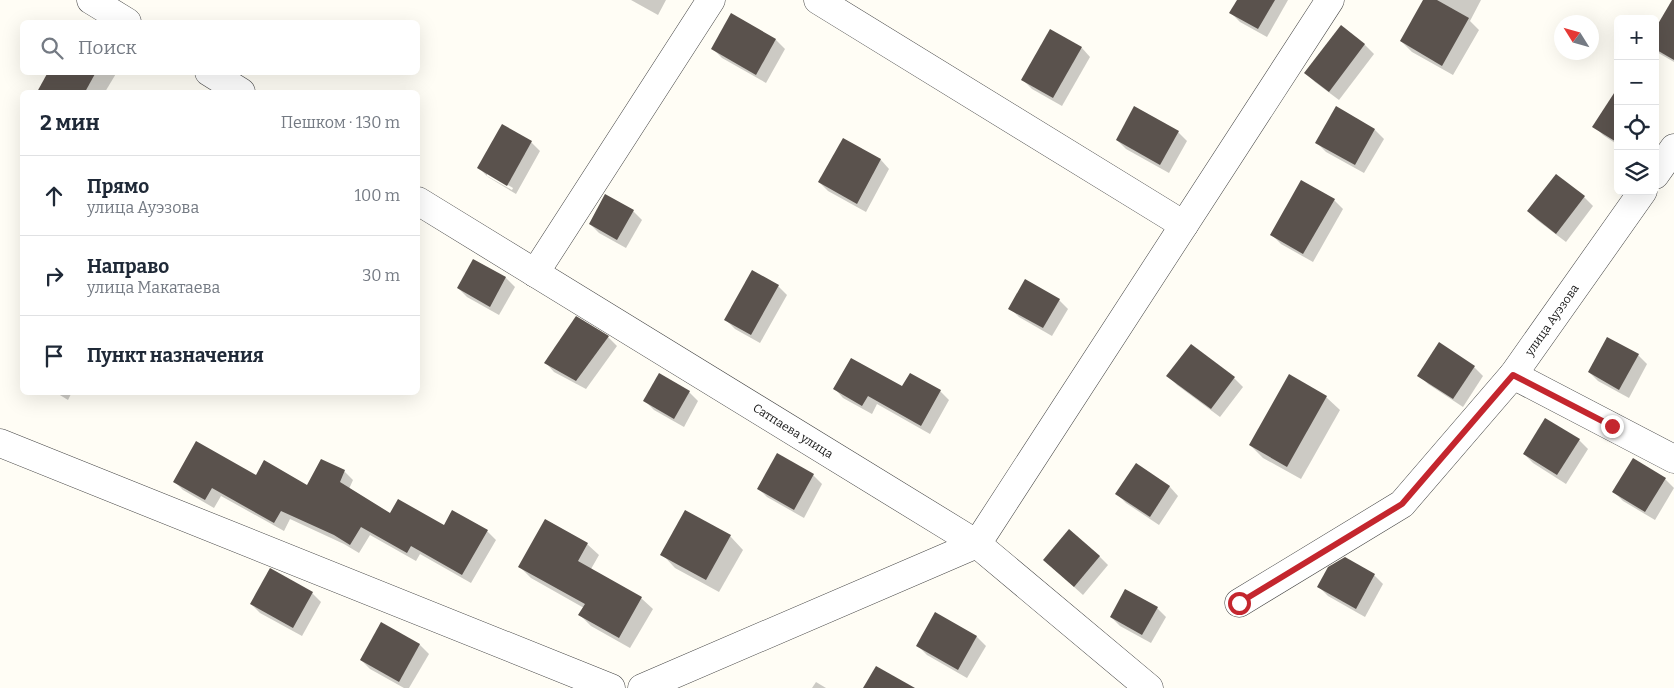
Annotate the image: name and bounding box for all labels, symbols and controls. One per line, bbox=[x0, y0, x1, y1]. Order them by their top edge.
north arrow bbox=[1554, 15, 1599, 60]
map controls bbox=[1614, 15, 1659, 195]
button: + bbox=[1614, 15, 1659, 60]
search box bbox=[20, 20, 420, 75]
icon: search bbox=[38, 34, 66, 62]
text: Поиск bbox=[78, 36, 137, 59]
button: − bbox=[1614, 60, 1659, 105]
button: locate bbox=[1614, 105, 1659, 150]
text: 2 мин bbox=[40, 110, 100, 136]
text: Пешком · 130 m bbox=[281, 113, 400, 132]
button: layers bbox=[1614, 150, 1659, 195]
text: Прямо bbox=[87, 175, 149, 198]
icon: ahead bbox=[40, 182, 68, 210]
text: 100 m bbox=[355, 186, 400, 205]
text: улица Ауэзова bbox=[87, 198, 199, 217]
text: Направо bbox=[87, 255, 169, 278]
icon: right bbox=[40, 262, 68, 290]
text: 30 m bbox=[362, 266, 400, 285]
text: улица Макатаева bbox=[87, 278, 220, 297]
street label: улица Ауэзова bbox=[1522, 281, 1582, 359]
icon: arrive bbox=[40, 342, 68, 370]
text: Пункт назначения bbox=[87, 344, 264, 367]
street label: Сатпаева улица bbox=[750, 401, 836, 461]
route end bbox=[1601, 415, 1624, 438]
route start bbox=[1228, 592, 1251, 615]

